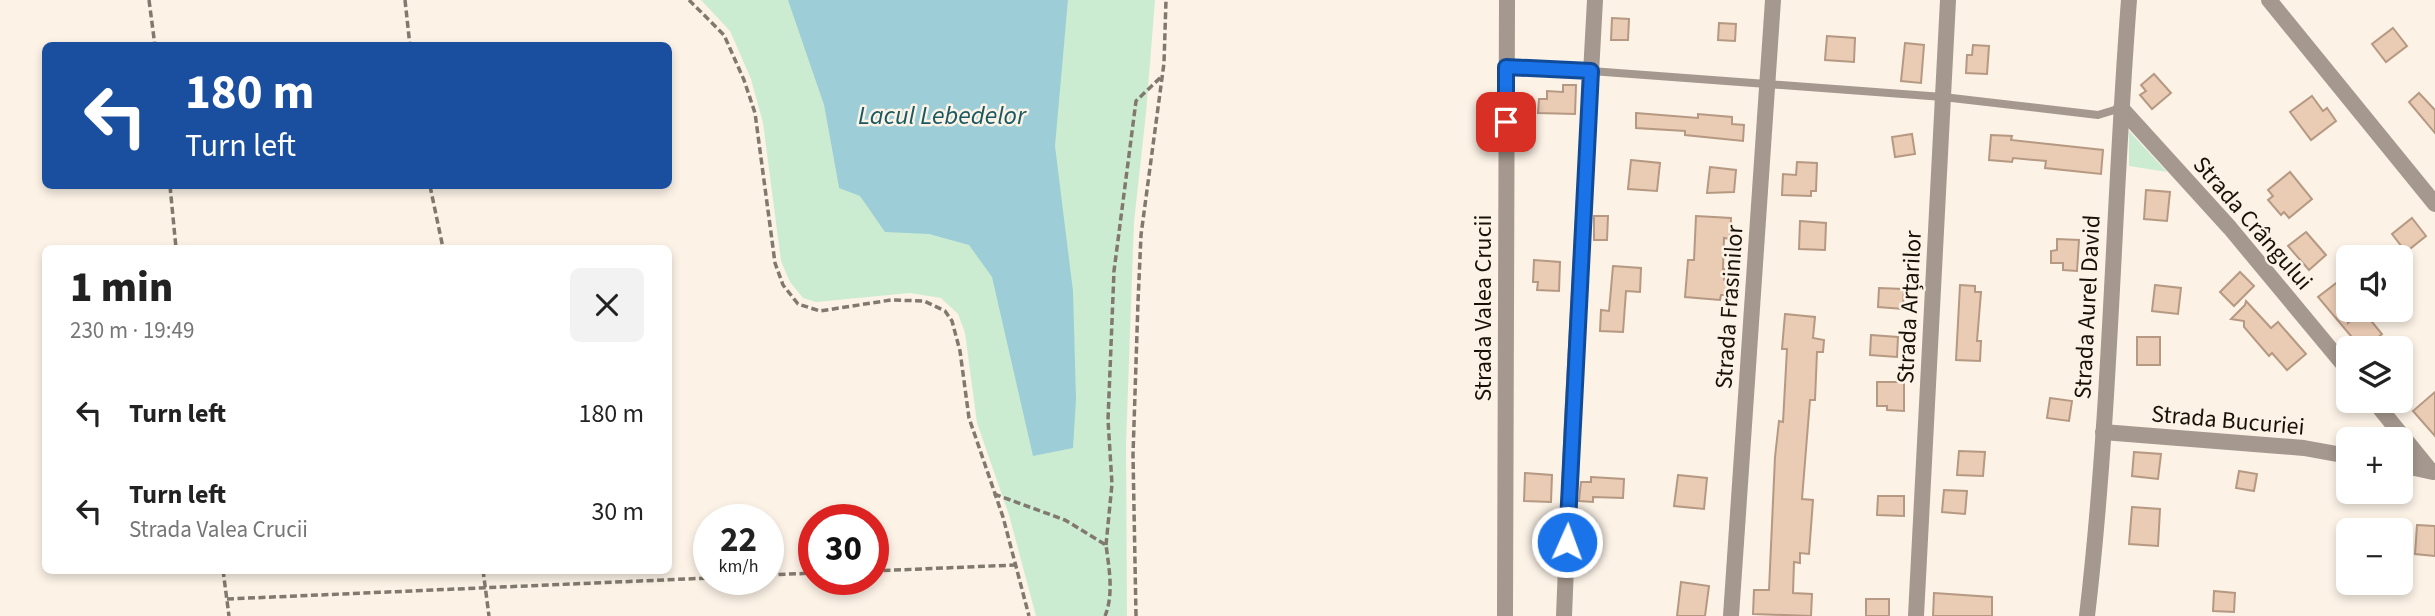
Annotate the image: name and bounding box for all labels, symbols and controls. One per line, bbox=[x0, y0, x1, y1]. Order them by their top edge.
text: 180 m bbox=[185, 58, 314, 128]
icon: left bbox=[70, 70, 161, 161]
pin bbox=[1476, 92, 1536, 152]
water label: Lacul Lebedelor bbox=[858, 97, 1027, 134]
icon: arrive bbox=[1487, 103, 1525, 141]
text: Turn left bbox=[185, 123, 296, 169]
street label: Strada Crângului bbox=[2185, 149, 2321, 298]
street label: Strada Aurel David bbox=[2065, 214, 2110, 400]
street label: Strada Valea Crucii bbox=[1466, 215, 1501, 401]
street label: Strada Frasinilor bbox=[1706, 223, 1753, 390]
street label: Strada Arțarilor bbox=[1888, 229, 1931, 384]
map controls bbox=[2336, 245, 2413, 595]
button: sound bbox=[2336, 245, 2413, 322]
text: 1 min bbox=[70, 258, 173, 318]
button: close bbox=[570, 268, 644, 342]
text: 230 m · 19:49 bbox=[70, 314, 194, 347]
button: layers bbox=[2336, 336, 2413, 413]
icon: left bbox=[70, 394, 108, 432]
text: Turn left bbox=[129, 395, 226, 432]
text: 180 m bbox=[578, 395, 644, 432]
street label: Strada Bucuriei bbox=[2150, 396, 2306, 445]
button: + bbox=[2336, 427, 2413, 504]
text: Turn left bbox=[129, 476, 226, 513]
icon: left bbox=[70, 492, 108, 530]
text: 30 m bbox=[591, 493, 644, 530]
speed limit sign: 30 bbox=[798, 504, 889, 595]
position arrow bbox=[1530, 505, 1604, 579]
text: Strada Valea Crucii bbox=[129, 513, 308, 546]
text: 22 bbox=[720, 515, 757, 565]
button: − bbox=[2336, 518, 2413, 595]
text: km/h bbox=[719, 554, 758, 579]

